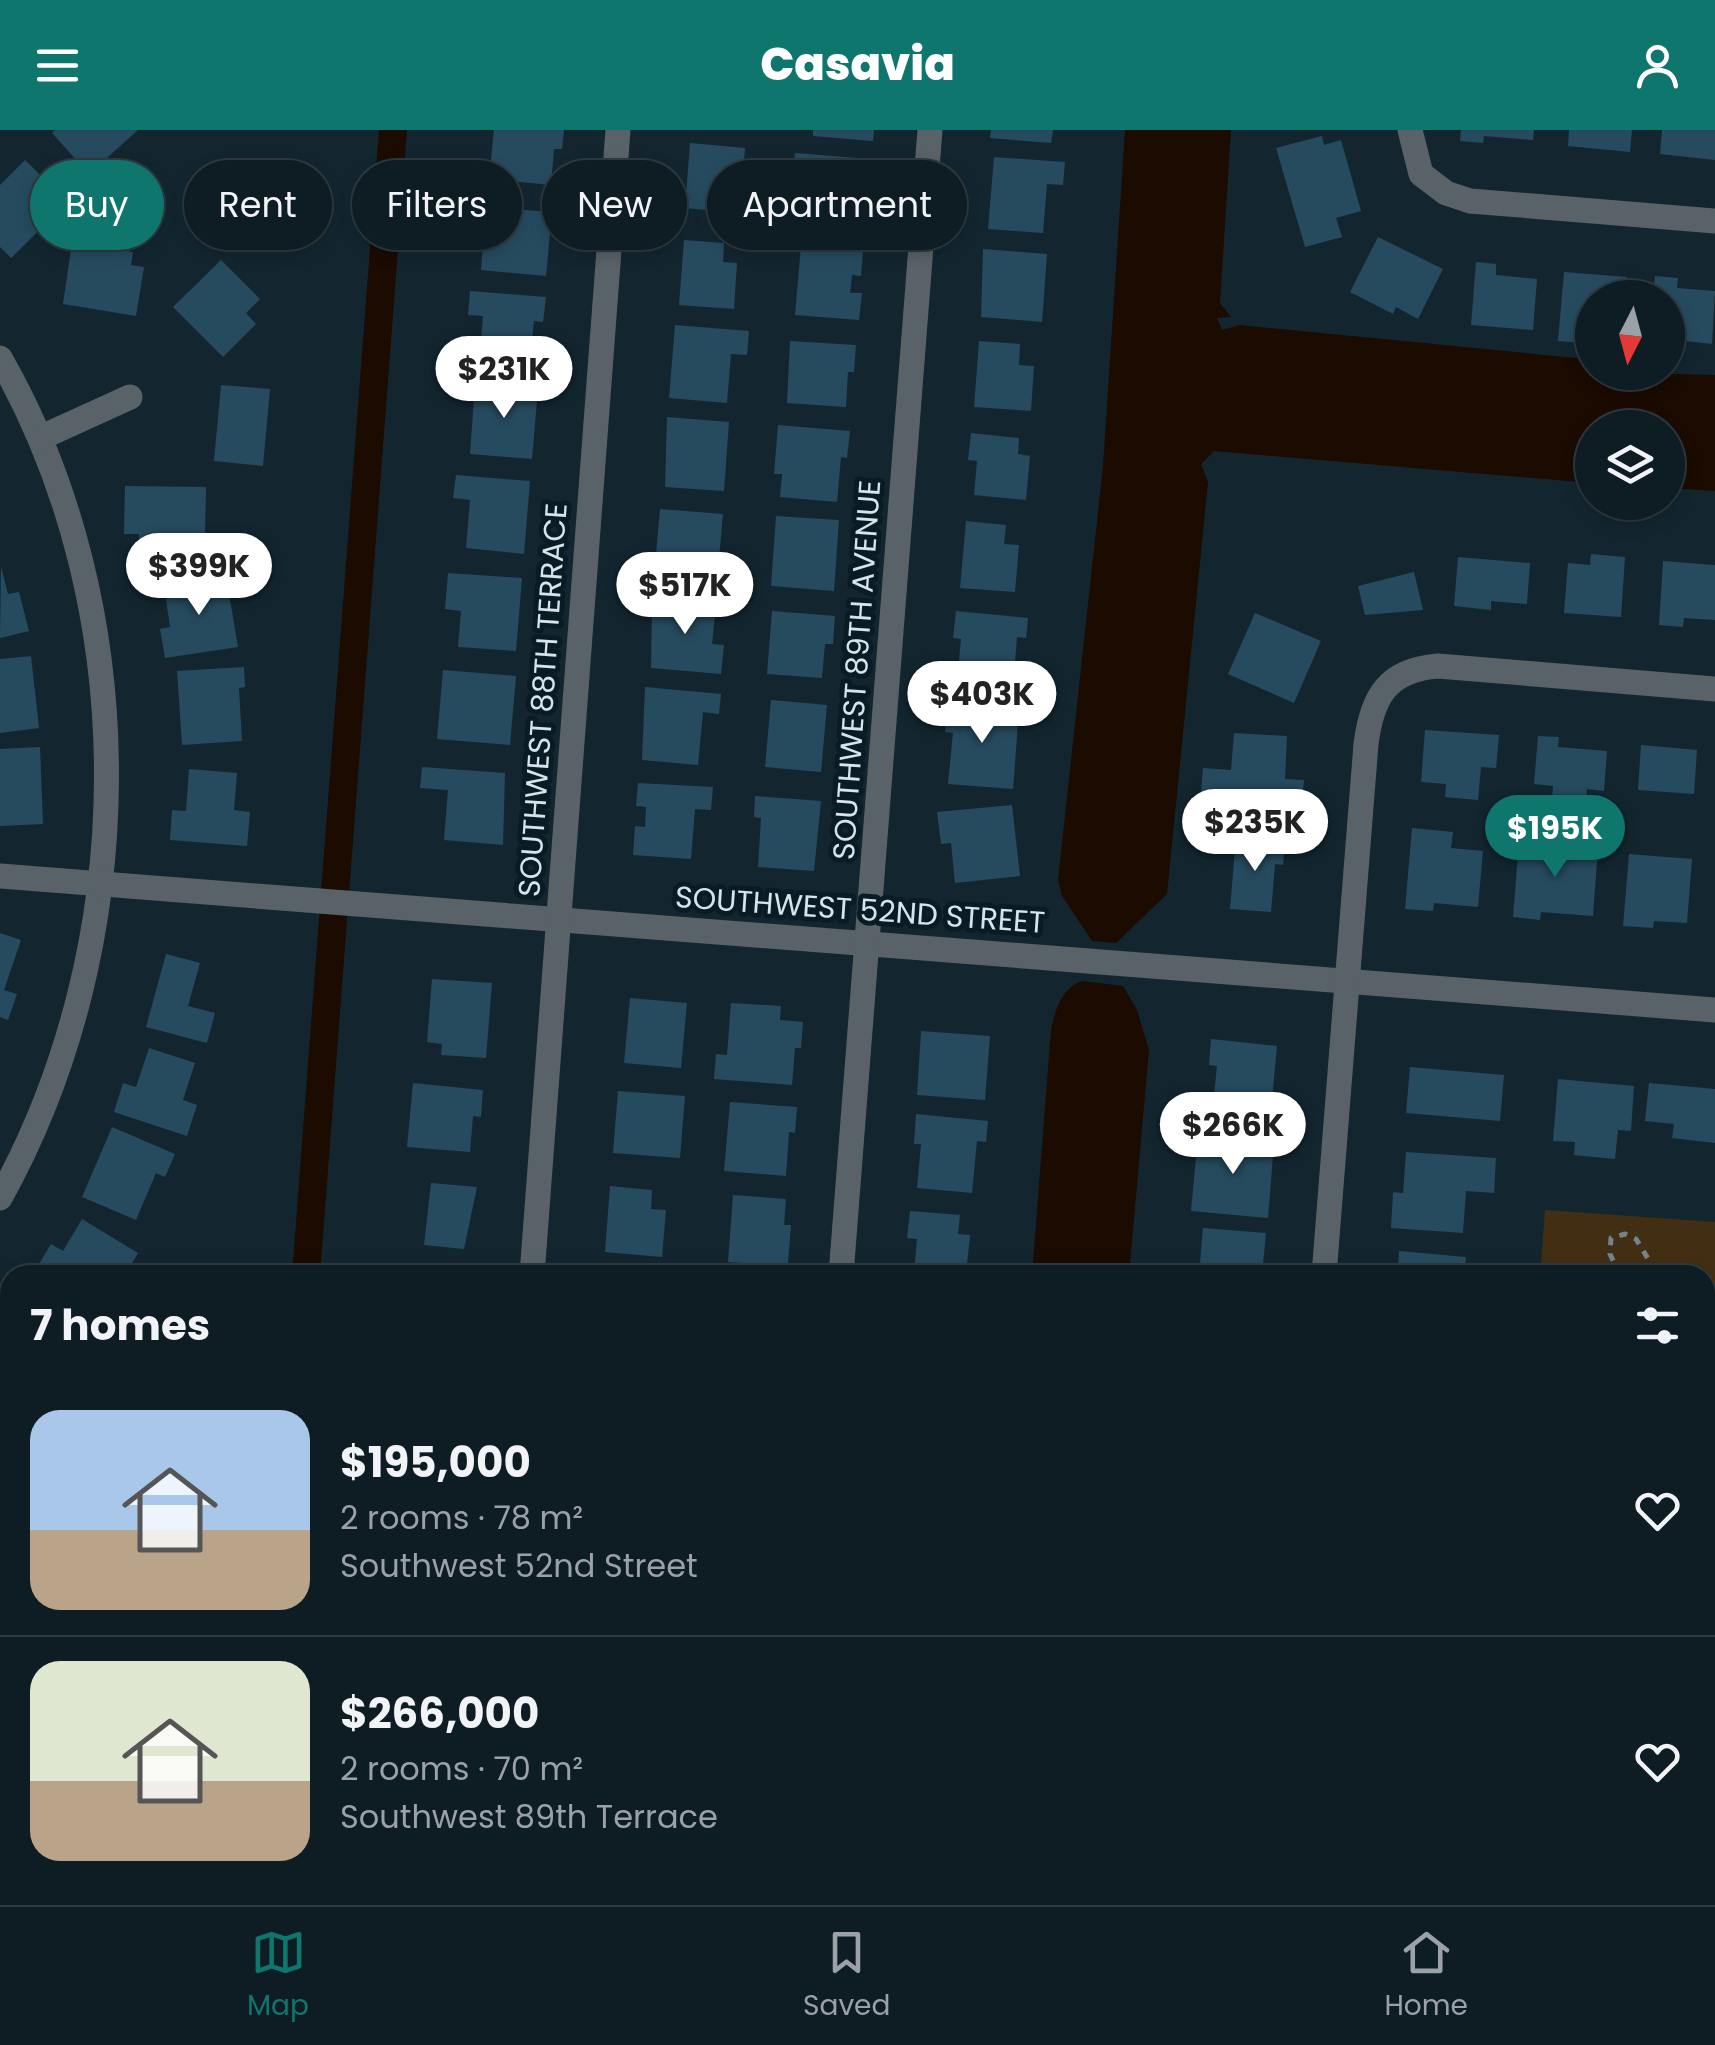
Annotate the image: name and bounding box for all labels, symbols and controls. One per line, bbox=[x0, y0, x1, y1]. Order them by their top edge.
text: Casavia bbox=[760, 33, 955, 96]
icon: menu bbox=[30, 38, 85, 93]
icon: person bbox=[1630, 38, 1685, 93]
chip: Buy bbox=[30, 160, 164, 250]
chip: Rent bbox=[184, 160, 332, 250]
chip: Filters bbox=[352, 160, 522, 250]
chip: New bbox=[542, 160, 687, 250]
chip: Apartment bbox=[707, 160, 967, 250]
north arrow bbox=[1575, 280, 1685, 390]
map controls bbox=[1575, 280, 1685, 520]
pin: $231K bbox=[434, 336, 574, 421]
text: $231K bbox=[457, 346, 551, 391]
button: layers bbox=[1575, 410, 1685, 520]
street label: SOUTHWEST 89TH AVENUE bbox=[822, 479, 891, 861]
street label: SOUTHWEST 88TH TERRACE bbox=[507, 502, 578, 898]
pin: $399K bbox=[129, 533, 269, 618]
text: $399K bbox=[148, 543, 250, 588]
pin: $517K bbox=[615, 552, 755, 637]
text: $517K bbox=[638, 562, 732, 607]
pin: $403K bbox=[912, 661, 1052, 746]
text: $403K bbox=[929, 671, 1035, 716]
pin: $235K bbox=[1185, 789, 1325, 874]
pin: $195K bbox=[1485, 795, 1625, 880]
text: $235K bbox=[1204, 799, 1306, 844]
text: $195K bbox=[1507, 805, 1603, 850]
street label: SOUTHWEST 52ND STREET bbox=[674, 875, 1046, 944]
pin: $266K bbox=[1163, 1092, 1303, 1177]
text: $266K bbox=[1182, 1102, 1284, 1147]
text: 7 homes bbox=[30, 1296, 210, 1355]
icon: filters bbox=[1630, 1298, 1685, 1353]
text: $195,000 bbox=[340, 1433, 531, 1492]
icon: home bbox=[110, 1450, 230, 1570]
icon: heart bbox=[1630, 1483, 1685, 1538]
text: 2 rooms · 78 m² bbox=[340, 1495, 583, 1540]
text: Southwest 52nd Street bbox=[340, 1543, 698, 1588]
text: $266,000 bbox=[340, 1684, 539, 1743]
icon: home bbox=[110, 1701, 230, 1821]
icon: heart bbox=[1630, 1734, 1685, 1789]
text: 2 rooms · 70 m² bbox=[340, 1746, 583, 1791]
text: Southwest 89th Terrace bbox=[340, 1794, 718, 1839]
tab: Map bbox=[247, 1925, 309, 2027]
tab: Saved bbox=[803, 1925, 890, 2027]
tab: Home bbox=[1384, 1925, 1468, 2027]

